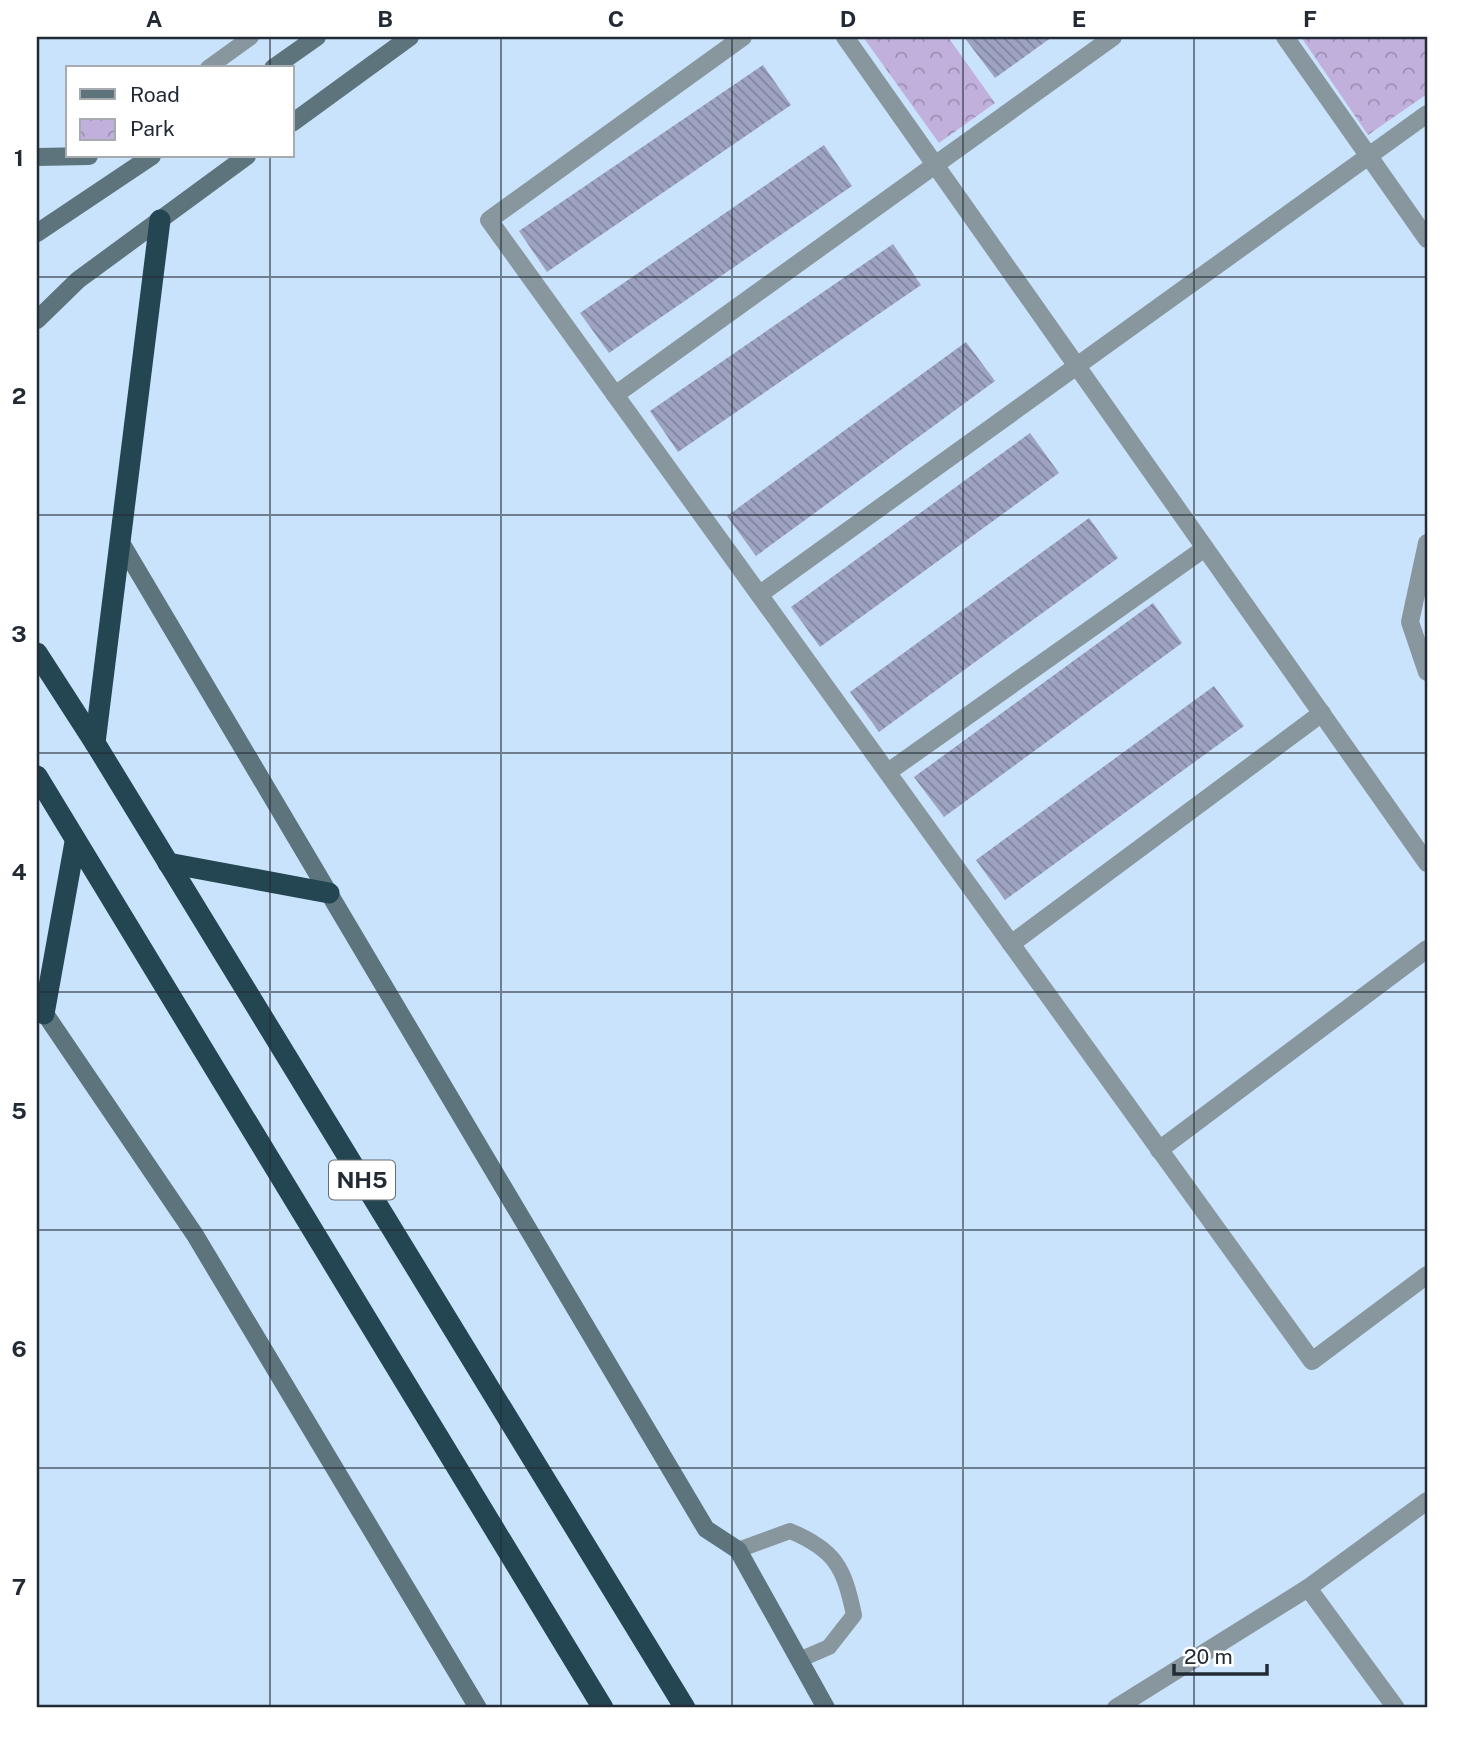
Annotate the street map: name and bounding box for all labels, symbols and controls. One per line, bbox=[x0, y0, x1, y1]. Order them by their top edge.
text: A bbox=[146, 5, 163, 32]
text: B bbox=[377, 5, 393, 32]
text: C bbox=[608, 5, 624, 32]
text: D bbox=[840, 5, 856, 32]
text: E bbox=[1072, 5, 1086, 32]
text: F bbox=[1303, 5, 1317, 32]
legend bbox=[66, 66, 294, 158]
text: Road bbox=[130, 82, 180, 107]
text: Park bbox=[130, 116, 175, 141]
text: 1 bbox=[14, 144, 24, 171]
text: 2 bbox=[12, 382, 26, 409]
text: 3 bbox=[11, 620, 27, 647]
text: 4 bbox=[11, 858, 27, 885]
text: 5 bbox=[11, 1097, 27, 1124]
road number: NH5 bbox=[329, 1161, 395, 1200]
text: 6 bbox=[11, 1335, 27, 1362]
text: 7 bbox=[12, 1573, 26, 1600]
scale bar bbox=[1174, 1633, 1266, 1677]
text: 20 m bbox=[1184, 1644, 1233, 1669]

